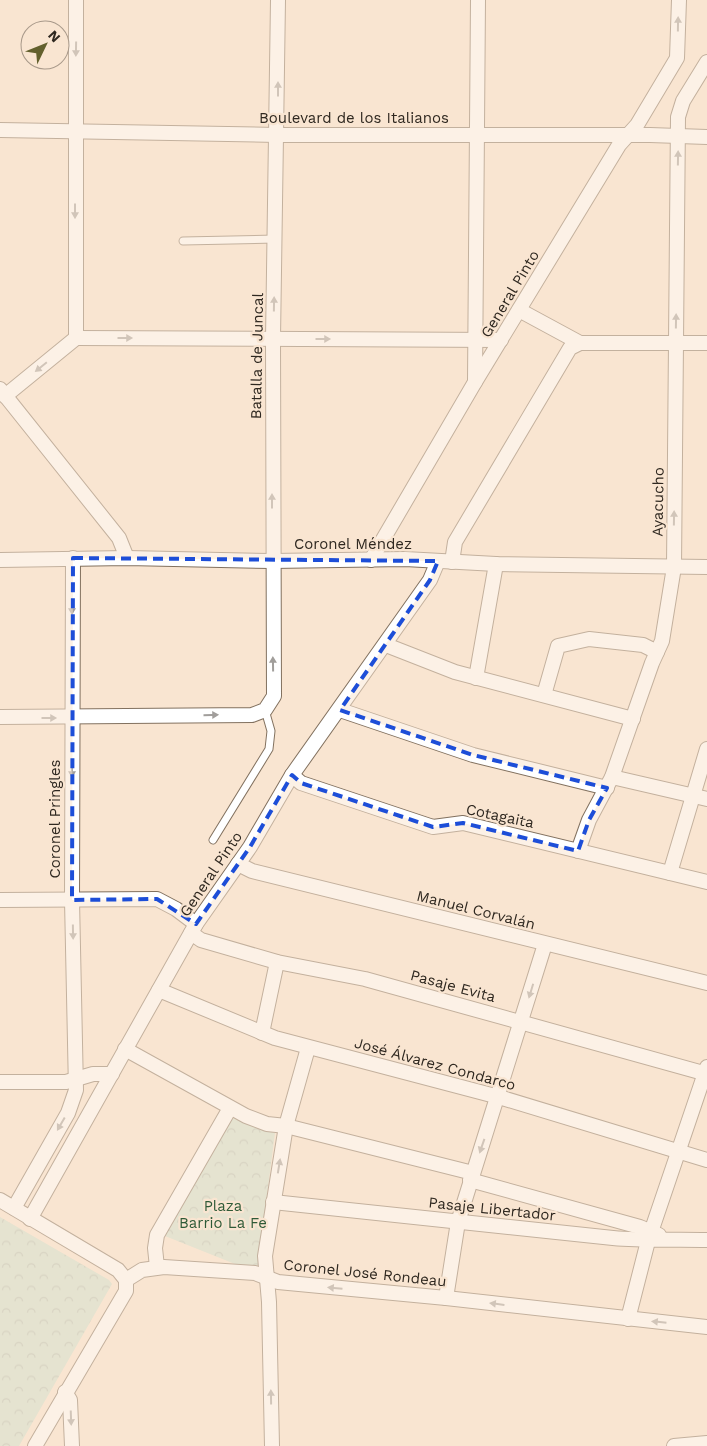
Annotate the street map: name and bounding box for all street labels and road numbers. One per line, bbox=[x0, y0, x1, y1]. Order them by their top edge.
street label: Boulevard de los Italianos bbox=[259, 109, 449, 127]
street label: General Pinto bbox=[477, 247, 543, 341]
street label: Batalla de Juncal bbox=[247, 292, 267, 419]
street label: Ayacucho bbox=[648, 467, 668, 537]
street label: Coronel Méndez bbox=[294, 535, 412, 553]
street label: Coronel Pringles bbox=[46, 759, 64, 878]
street label: Cotagaita bbox=[464, 800, 536, 832]
street label: General Pinto bbox=[176, 828, 246, 920]
street label: Manuel Corvalán bbox=[415, 887, 537, 933]
street label: Pasaje Evita bbox=[408, 966, 498, 1006]
street label: José Álvarez Condarco bbox=[352, 1034, 518, 1094]
street label: Pasaje Libertador bbox=[428, 1193, 556, 1225]
street label: Coronel José Rondeau bbox=[283, 1255, 447, 1291]

